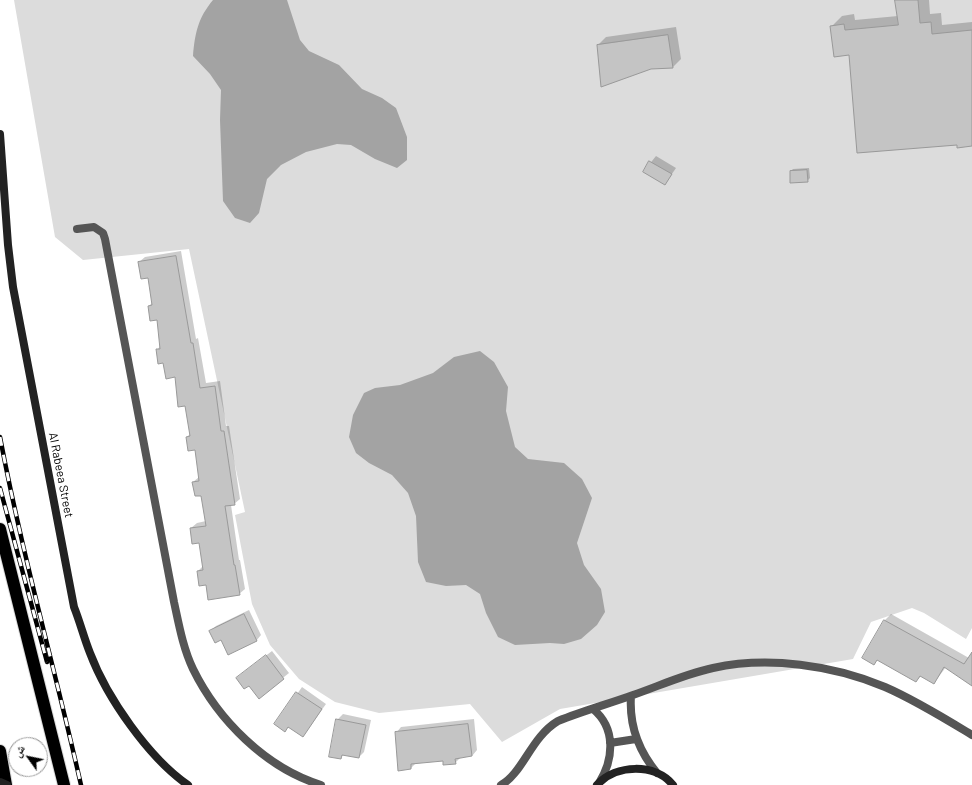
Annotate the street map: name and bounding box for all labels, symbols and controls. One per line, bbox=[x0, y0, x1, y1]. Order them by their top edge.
street label: Al Rabeea Street bbox=[46, 431, 76, 519]
north arrow bbox=[8, 737, 48, 777]
text: ش bbox=[10, 742, 27, 759]

